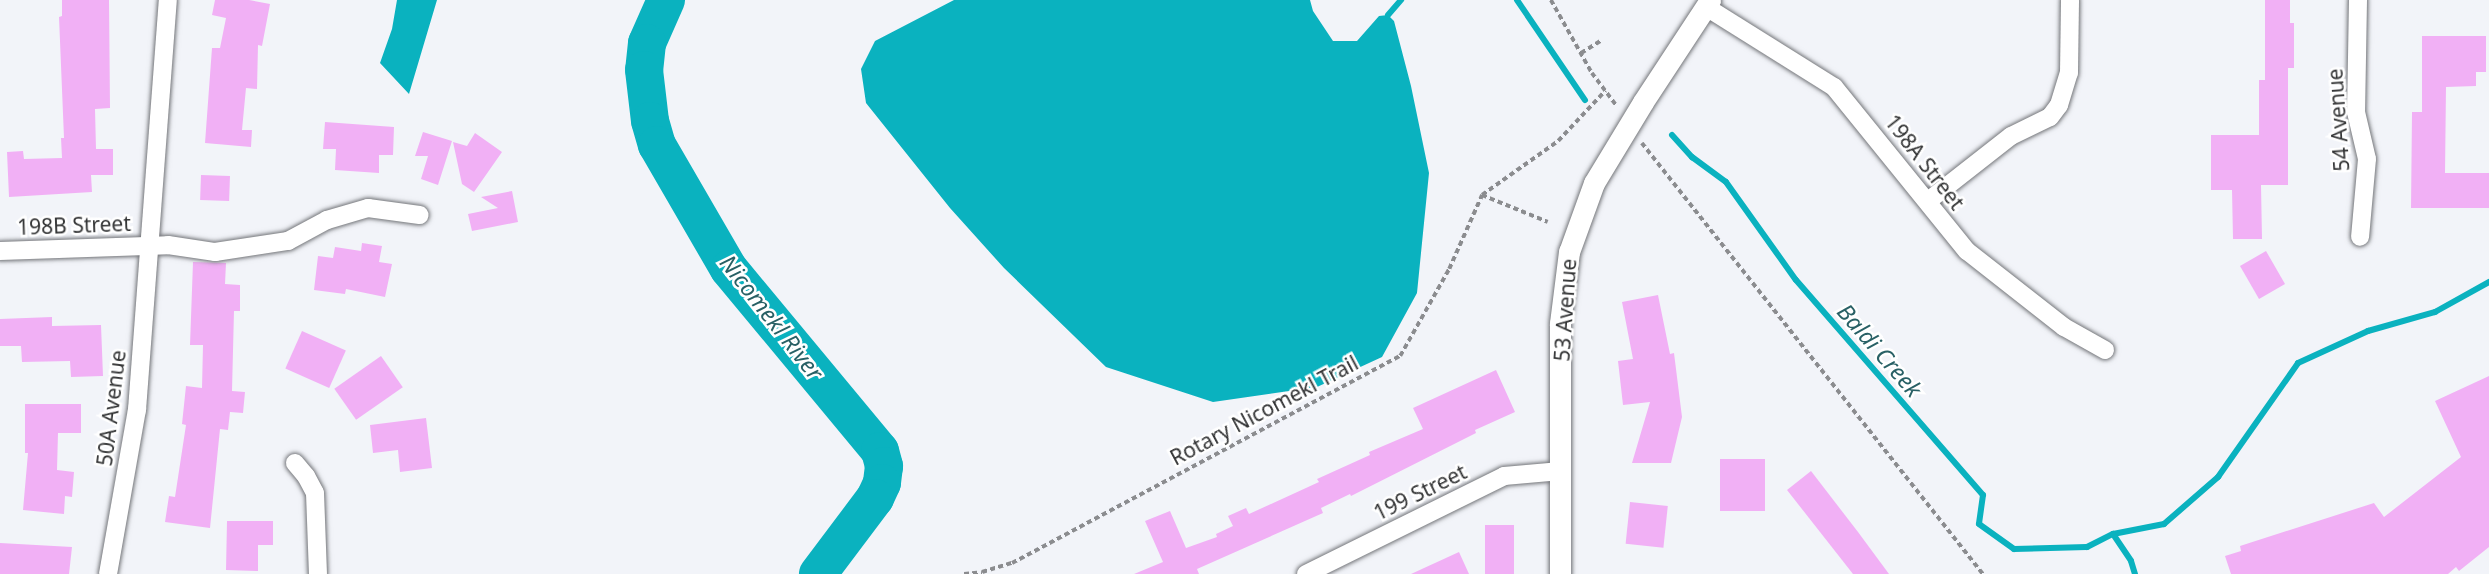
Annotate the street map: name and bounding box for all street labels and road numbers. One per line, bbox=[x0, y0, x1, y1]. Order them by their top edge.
street label: 54 Avenue bbox=[2322, 68, 2354, 172]
street label: 198A Street bbox=[1880, 110, 1970, 214]
street label: 198B Street bbox=[17, 210, 131, 240]
street label: 53 Avenue bbox=[1549, 258, 1581, 362]
street label: 50A Avenue bbox=[91, 349, 131, 467]
street label: Rotary Nicomekl Trail bbox=[1166, 350, 1362, 470]
street label: 199 Street bbox=[1369, 459, 1471, 525]

